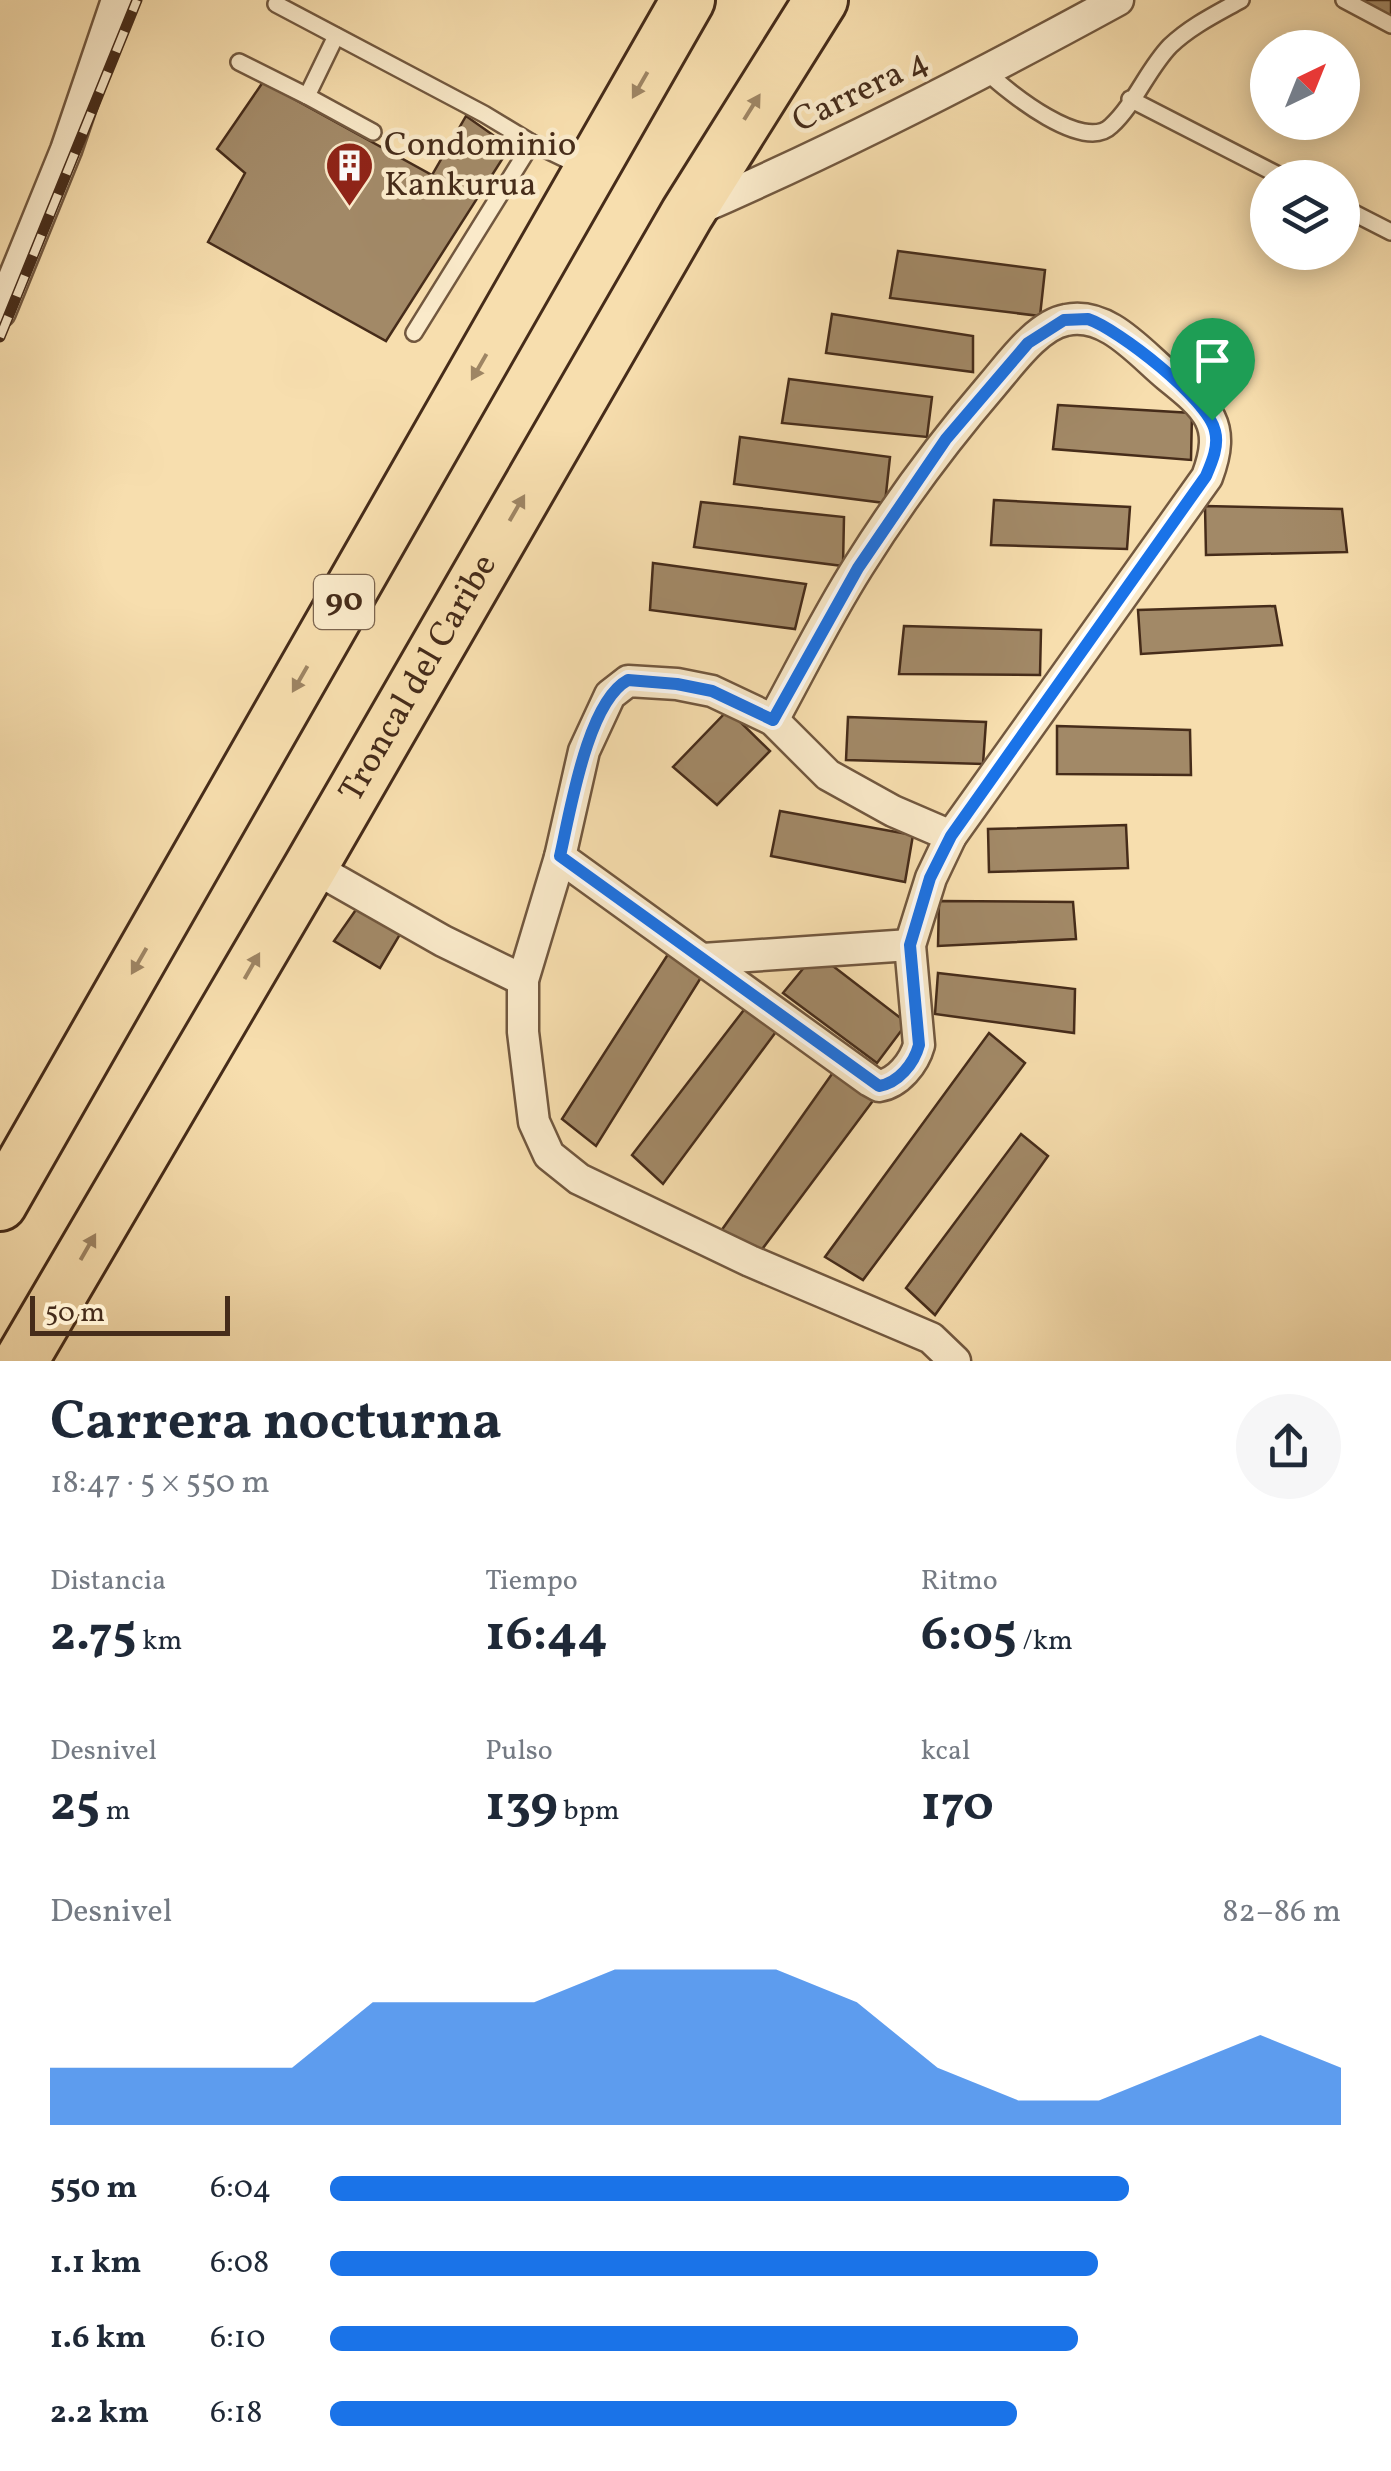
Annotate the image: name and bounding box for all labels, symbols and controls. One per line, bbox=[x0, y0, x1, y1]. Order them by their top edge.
north arrow bbox=[1250, 30, 1360, 140]
map controls bbox=[1250, 30, 1360, 270]
street label: Carrera 4 bbox=[785, 38, 937, 146]
one-way arrow bbox=[632, 70, 649, 99]
one-way arrow bbox=[743, 93, 760, 121]
place label: Condominio Kankurua bbox=[384, 122, 576, 210]
building icon: Condominio Kankurua bbox=[323, 140, 375, 208]
button: layers bbox=[1250, 160, 1360, 270]
pin bbox=[1170, 318, 1255, 421]
icon: arrive bbox=[1185, 333, 1240, 388]
one-way arrow bbox=[470, 353, 488, 381]
one-way arrow bbox=[509, 494, 526, 523]
street label: Troncal del Caribe bbox=[329, 546, 510, 811]
road number: 90 bbox=[314, 575, 374, 629]
one-way arrow bbox=[292, 665, 309, 694]
one-way arrow bbox=[130, 947, 147, 976]
one-way arrow bbox=[243, 952, 261, 980]
one-way arrow bbox=[79, 1233, 96, 1261]
scale bar bbox=[30, 1291, 230, 1336]
text: 50 m bbox=[45, 1294, 105, 1333]
text: Carrera nocturna bbox=[50, 1386, 502, 1462]
button: share bbox=[1236, 1394, 1341, 1499]
text: 18:47 · 5 × 550 m bbox=[50, 1462, 270, 1506]
text: Distancia bbox=[50, 1562, 166, 1601]
text: Tiempo bbox=[485, 1562, 578, 1601]
text: Ritmo bbox=[921, 1562, 998, 1601]
text: 2.75 bbox=[50, 1601, 137, 1671]
text: 16:44 bbox=[485, 1601, 608, 1671]
text: 6:05 bbox=[921, 1601, 1017, 1671]
text: km bbox=[137, 1622, 182, 1661]
text: /km bbox=[1017, 1622, 1073, 1661]
text: Desnivel bbox=[50, 1732, 157, 1771]
text: Pulso bbox=[485, 1732, 553, 1771]
text: kcal bbox=[921, 1732, 970, 1771]
text: 25 bbox=[50, 1771, 100, 1841]
text: 139 bbox=[485, 1771, 558, 1841]
text: 170 bbox=[921, 1771, 994, 1841]
text: m bbox=[100, 1792, 130, 1831]
text: bpm bbox=[558, 1792, 620, 1831]
text: Desnivel bbox=[50, 1891, 172, 1935]
text: 82–86 m bbox=[1222, 1891, 1341, 1935]
text: 550 m bbox=[50, 2167, 138, 2211]
text: 6:04 bbox=[210, 2167, 271, 2211]
text: 1.1 km bbox=[50, 2242, 142, 2286]
text: 6:08 bbox=[210, 2242, 269, 2286]
text: 1.6 km bbox=[50, 2317, 146, 2361]
text: 6:10 bbox=[210, 2317, 265, 2361]
text: 2.2 km bbox=[50, 2392, 149, 2436]
text: 6:18 bbox=[210, 2392, 262, 2436]

